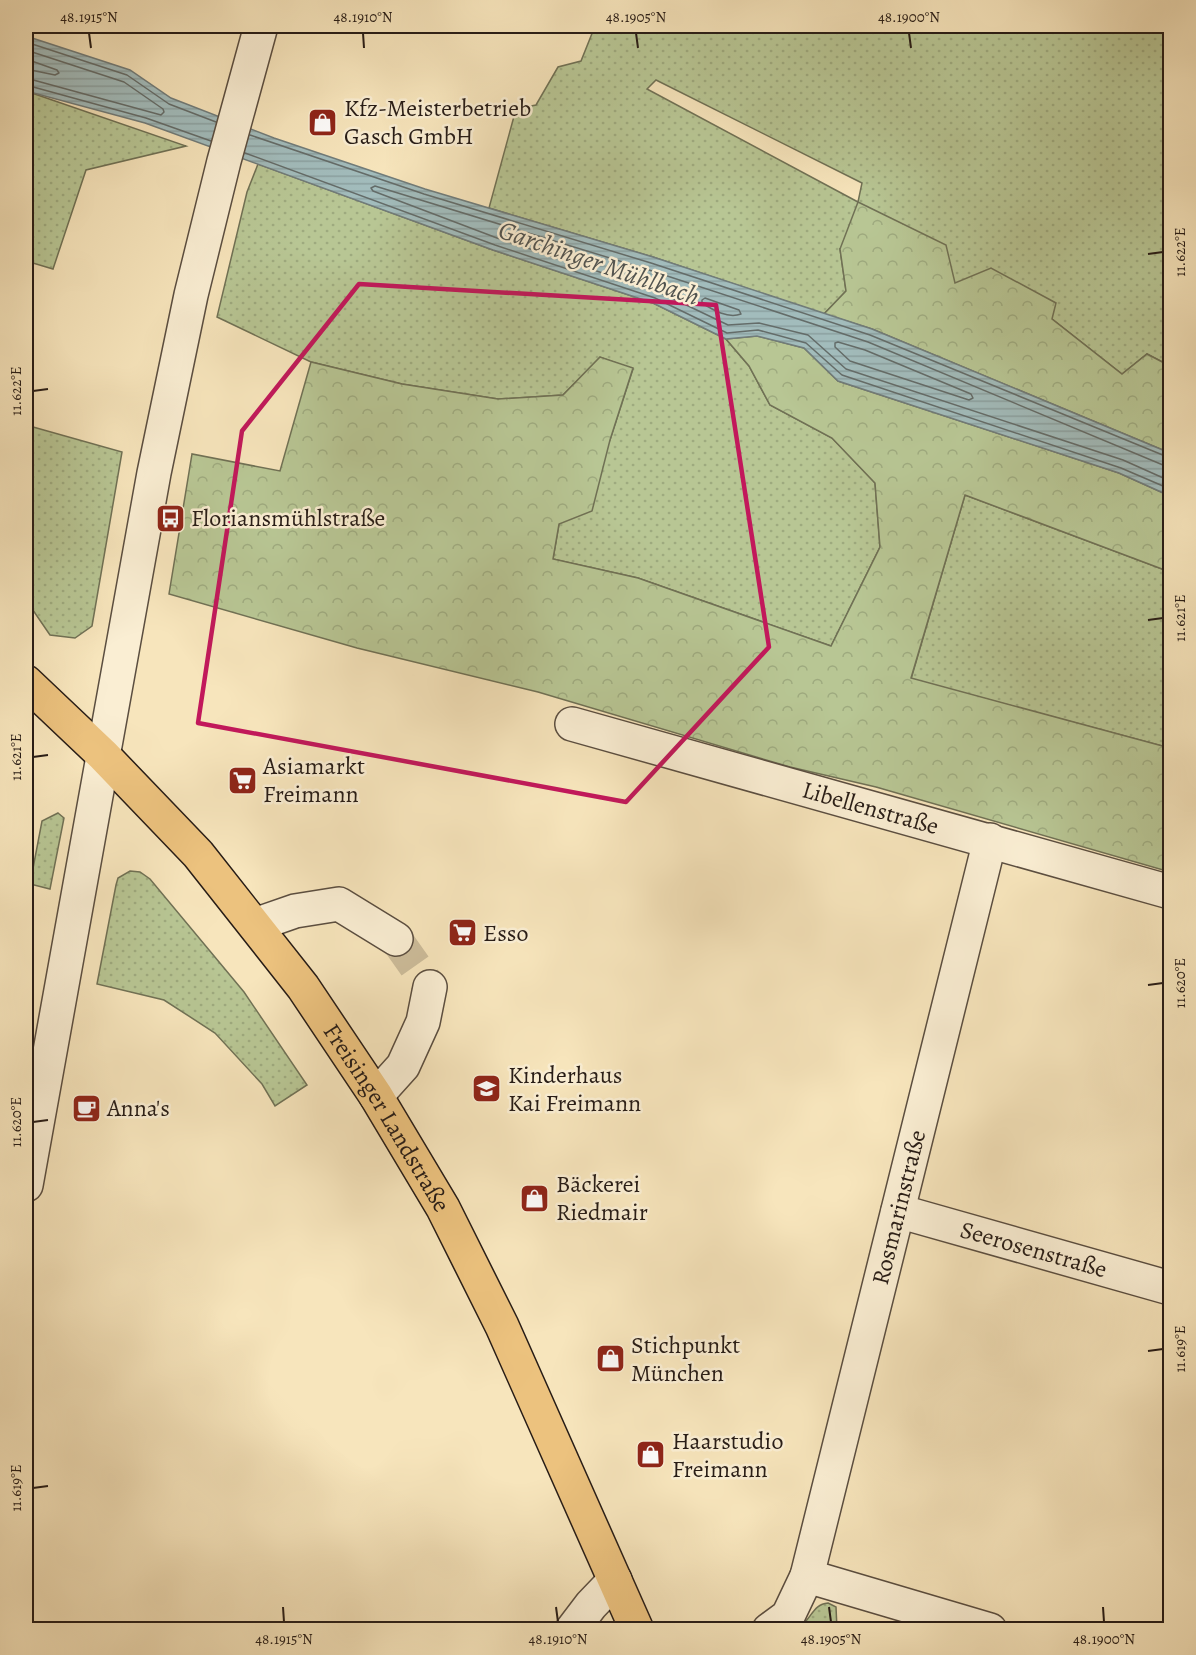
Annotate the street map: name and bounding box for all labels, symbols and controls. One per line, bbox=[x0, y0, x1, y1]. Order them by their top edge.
text: 48.1915°N bbox=[60, 7, 118, 27]
text: 48.1910°N bbox=[333, 7, 393, 27]
text: 48.1905°N bbox=[606, 7, 666, 27]
text: 48.1900°N bbox=[878, 7, 940, 27]
place label: Kfz-Meisterbetrieb Gasch GmbH bbox=[344, 92, 531, 152]
shop icon: Kfz-Meisterbetrieb Gasch GmbH bbox=[307, 106, 339, 138]
water label: Garchinger Mühlbach bbox=[494, 212, 704, 314]
text: 11.622°E bbox=[1170, 227, 1190, 277]
text: 11.622°E bbox=[6, 366, 26, 416]
bus stop icon: Floriansmühlstraße bbox=[154, 502, 186, 534]
place label: Floriansmühlstraße bbox=[191, 502, 385, 534]
text: 11.621°E bbox=[1170, 594, 1190, 642]
text: 11.621°E bbox=[6, 733, 26, 781]
place label: Asiamarkt Freimann bbox=[262, 750, 365, 810]
supermarket icon: Asiamarkt Freimann bbox=[226, 764, 258, 796]
street label: Libellenstraße bbox=[799, 773, 942, 842]
supermarket icon: Esso bbox=[446, 917, 478, 949]
place label: Esso bbox=[483, 917, 528, 949]
text: 11.620°E bbox=[1170, 958, 1190, 1008]
street label: Freisinger Landstraße bbox=[316, 1017, 458, 1218]
place label: Kinderhaus Kai Freimann bbox=[508, 1059, 641, 1119]
school or university icon: Kinderhaus Kai Freimann bbox=[471, 1073, 503, 1105]
cafe icon: Anna's bbox=[70, 1092, 102, 1124]
place label: Anna's bbox=[106, 1092, 170, 1124]
text: 11.620°E bbox=[6, 1097, 26, 1147]
street label: Rosmarinstraße bbox=[864, 1126, 933, 1288]
place label: Bäckerei Riedmair bbox=[556, 1168, 648, 1228]
shop icon: Bäckerei Riedmair bbox=[519, 1182, 551, 1214]
street label: Seerosenstraße bbox=[957, 1213, 1111, 1285]
text: 11.619°E bbox=[1170, 1325, 1190, 1373]
place label: Stichpunkt München bbox=[631, 1329, 740, 1389]
shop icon: Stichpunkt München bbox=[594, 1343, 626, 1375]
place label: Haarstudio Freimann bbox=[672, 1425, 783, 1485]
shop icon: Haarstudio Freimann bbox=[635, 1439, 667, 1471]
text: 11.619°E bbox=[6, 1464, 26, 1512]
text: 48.1915°N bbox=[255, 1629, 313, 1649]
text: 48.1910°N bbox=[528, 1629, 588, 1649]
text: 48.1905°N bbox=[801, 1629, 861, 1649]
text: 48.1900°N bbox=[1073, 1629, 1135, 1649]

